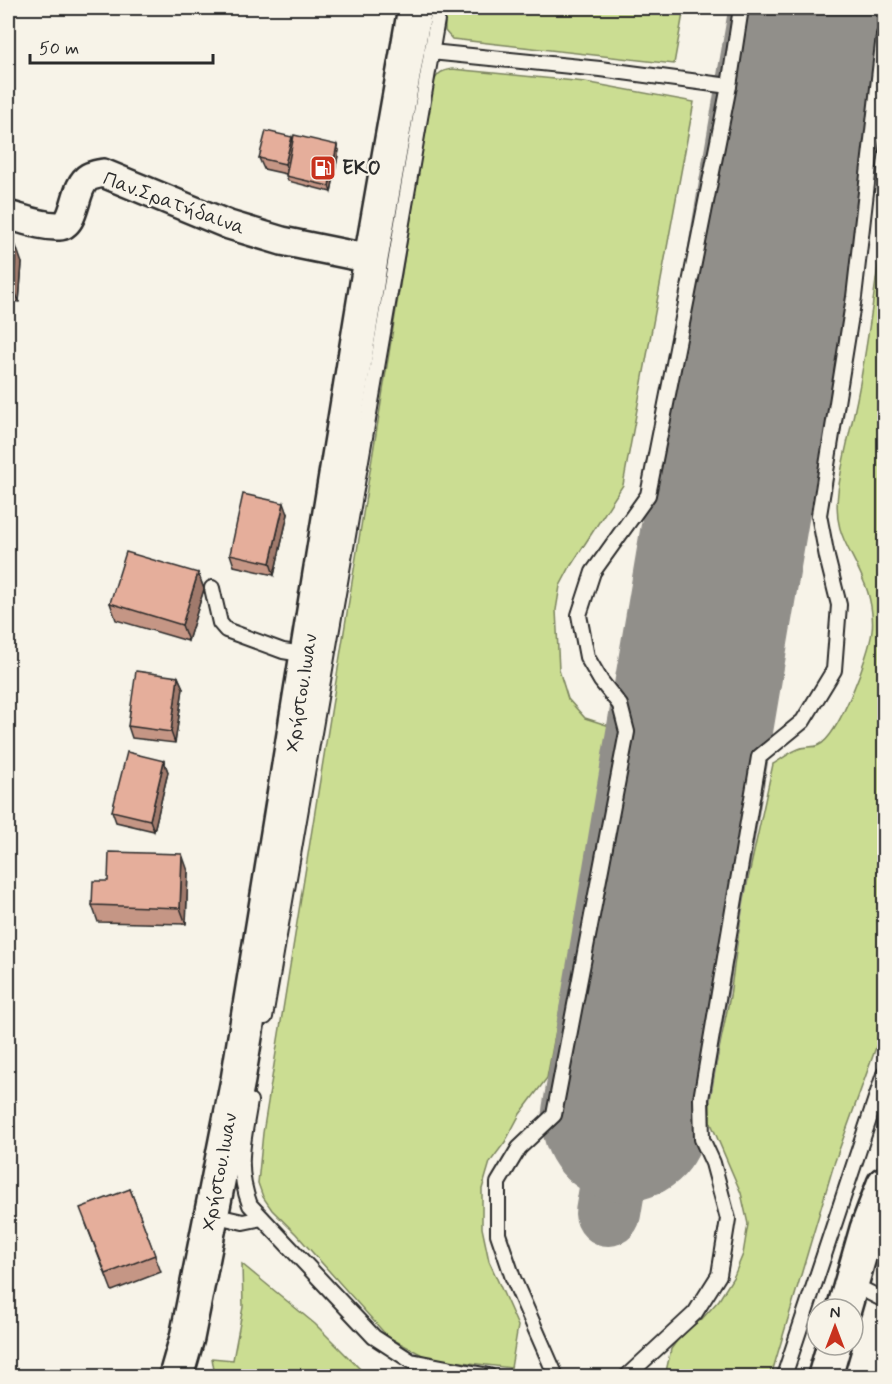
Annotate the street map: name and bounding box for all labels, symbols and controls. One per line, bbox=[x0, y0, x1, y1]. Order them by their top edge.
scale bar bbox=[30, 27, 213, 65]
text: 50 m bbox=[39, 37, 79, 61]
fuel station icon: EKO bbox=[308, 153, 338, 183]
place label: EKO bbox=[342, 155, 381, 182]
street label: Παν.Σρατήδαινα bbox=[99, 166, 249, 242]
street label: Χρήστου.Ιωαν bbox=[279, 632, 325, 754]
street label: Χρήστου.Ιωαν bbox=[195, 1111, 245, 1233]
north arrow bbox=[805, 1297, 865, 1357]
text: N bbox=[830, 1303, 840, 1324]

